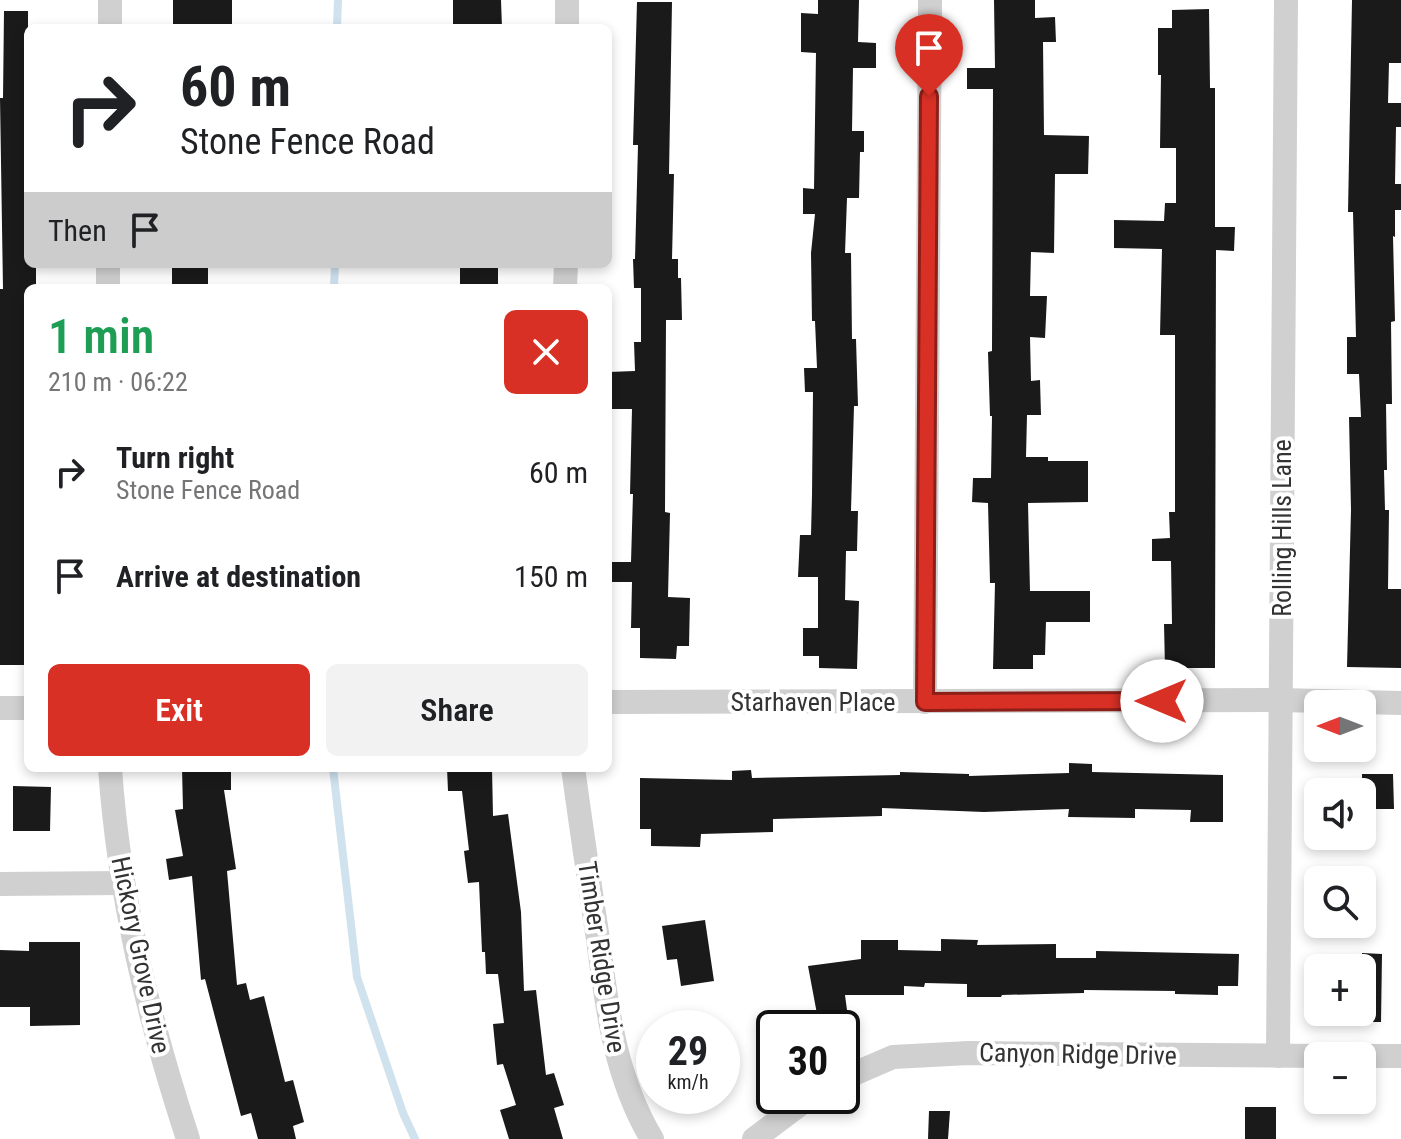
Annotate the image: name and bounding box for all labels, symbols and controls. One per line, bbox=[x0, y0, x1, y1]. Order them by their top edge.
pin bbox=[895, 14.0, 963, 96]
icon: arrive bbox=[907, 26, 951, 70]
text: 60 m bbox=[180, 54, 291, 120]
icon: right bbox=[48, 56, 152, 160]
text: Stone Fence Road bbox=[180, 121, 435, 163]
icon: arrive bbox=[123, 208, 167, 252]
text: Then bbox=[48, 213, 107, 248]
text: 1 min bbox=[48, 308, 154, 365]
button: close bbox=[504, 310, 588, 394]
text: 210 m · 06:22 bbox=[48, 367, 188, 397]
street label: Rolling Hills Lane bbox=[1267, 439, 1297, 617]
text: Turn right bbox=[116, 440, 234, 475]
icon: right bbox=[48, 450, 92, 494]
text: 60 m bbox=[529, 455, 588, 490]
text: Stone Fence Road bbox=[116, 475, 300, 505]
icon: arrive bbox=[48, 554, 92, 598]
text: Arrive at destination bbox=[116, 559, 361, 594]
text: 150 m bbox=[514, 559, 588, 594]
position arrow bbox=[1120, 659, 1204, 743]
button: Exit bbox=[48, 664, 310, 756]
button: Share bbox=[326, 664, 588, 756]
street label: Starhaven Place bbox=[730, 687, 896, 717]
north arrow bbox=[1304, 690, 1376, 762]
map controls bbox=[1304, 690, 1376, 1114]
button: sound bbox=[1304, 778, 1376, 850]
street label: Hickory Grove Drive bbox=[105, 854, 177, 1056]
street label: Timber Ridge Drive bbox=[572, 859, 632, 1055]
button: search bbox=[1304, 866, 1376, 938]
button: + bbox=[1304, 954, 1376, 1026]
speed limit sign: 30 bbox=[756, 1010, 860, 1114]
text: 29 bbox=[668, 1028, 708, 1075]
street label: Canyon Ridge Drive bbox=[979, 1037, 1177, 1071]
button: − bbox=[1304, 1042, 1376, 1114]
text: km/h bbox=[667, 1070, 709, 1094]

